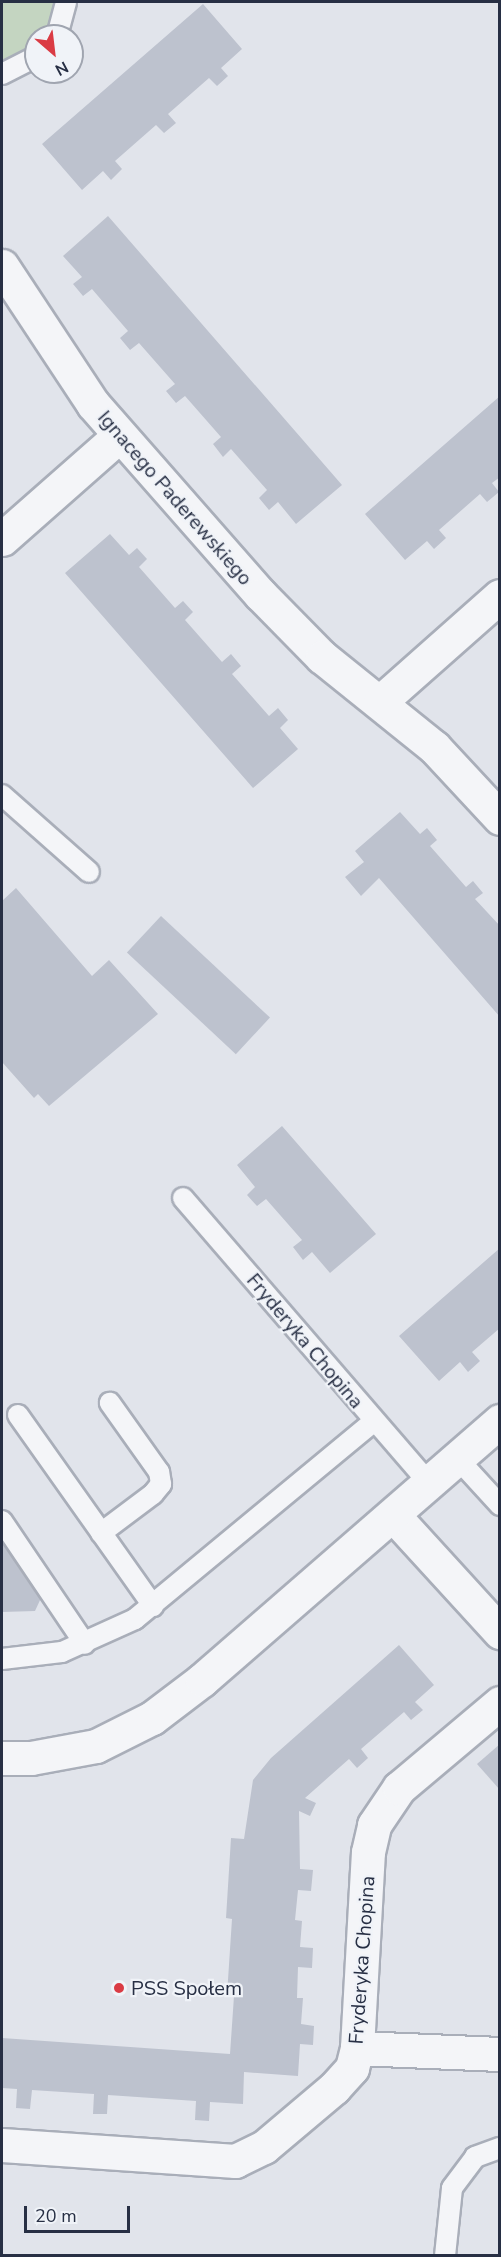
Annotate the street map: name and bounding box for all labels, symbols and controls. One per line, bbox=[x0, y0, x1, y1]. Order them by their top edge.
north arrow bbox=[24, 24, 84, 84]
text: N bbox=[51, 56, 72, 81]
street label: Ignacego Paderewskiego bbox=[93, 406, 257, 590]
street label: Fryderyka Chopina bbox=[242, 1269, 368, 1413]
street label: Fryderyka Chopina bbox=[344, 1875, 380, 2045]
place label: PSS Społem bbox=[131, 1976, 242, 2000]
marker: PSS Społem bbox=[112, 1981, 126, 1995]
scale bar bbox=[27, 2194, 134, 2232]
text: 20 m bbox=[35, 2204, 77, 2228]

